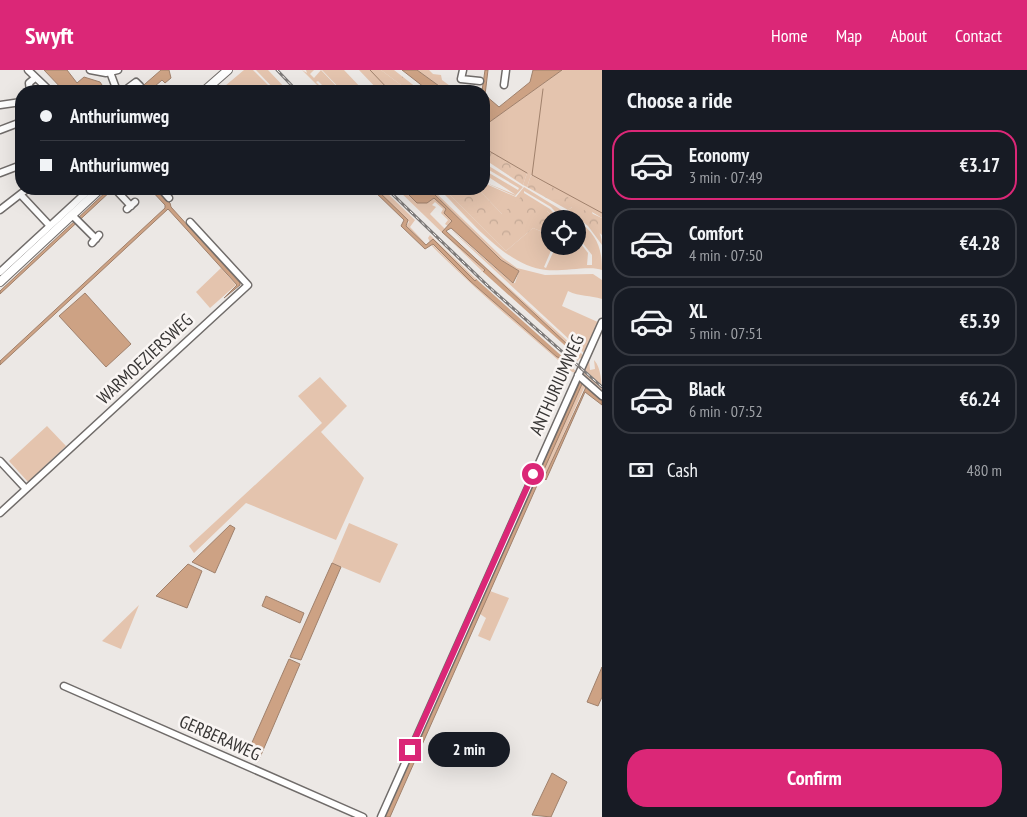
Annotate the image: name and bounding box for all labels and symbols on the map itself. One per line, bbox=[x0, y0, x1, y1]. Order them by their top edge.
street label: WARMOEZIERSWEG bbox=[92, 308, 197, 409]
street label: ANTHURIUMWEG bbox=[524, 331, 589, 439]
route start bbox=[522, 463, 544, 485]
street label: GERBERAWEG bbox=[176, 709, 264, 766]
callout: 2 min bbox=[428, 732, 510, 768]
route end bbox=[399, 739, 421, 761]

